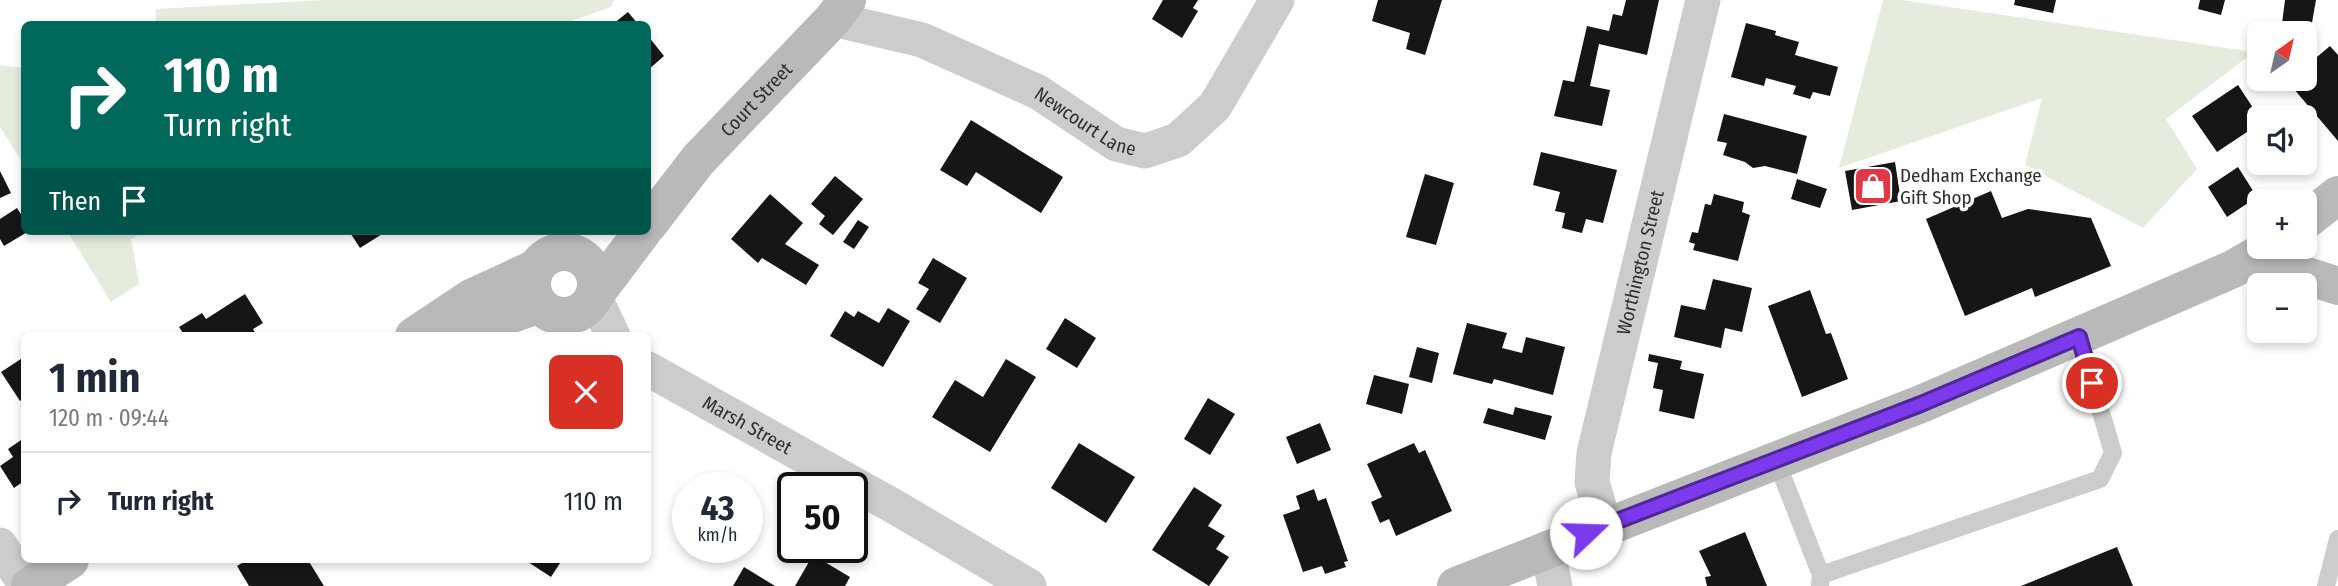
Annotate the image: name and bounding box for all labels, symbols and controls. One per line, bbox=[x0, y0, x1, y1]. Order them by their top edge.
north arrow bbox=[2247, 21, 2317, 91]
map controls bbox=[2247, 21, 2317, 343]
text: 110 m bbox=[164, 46, 279, 105]
icon: right bbox=[49, 49, 140, 140]
street label: Court Street bbox=[716, 57, 798, 141]
street label: Newcourt Lane bbox=[1030, 82, 1138, 160]
button: sound bbox=[2247, 105, 2317, 175]
text: Turn right bbox=[164, 106, 291, 144]
place label: Dedham Exchange Gift Shop bbox=[1900, 164, 2042, 209]
shop icon: Dedham Exchange Gift Shop bbox=[1852, 165, 1894, 207]
icon: arrive bbox=[115, 182, 153, 220]
text: Then bbox=[49, 186, 101, 217]
street label: Worthington Street bbox=[1612, 187, 1669, 337]
button: + bbox=[2247, 189, 2317, 259]
button: − bbox=[2247, 273, 2317, 343]
text: 1 min bbox=[49, 353, 140, 403]
pin bbox=[2062, 353, 2122, 413]
button: close bbox=[549, 355, 623, 429]
icon: arrive bbox=[2073, 364, 2111, 402]
street label: Marsh Street bbox=[699, 391, 797, 459]
text: 120 m · 09:44 bbox=[49, 404, 169, 432]
speed limit sign: 50 bbox=[777, 472, 868, 563]
icon: right bbox=[49, 482, 87, 520]
text: Turn right bbox=[108, 486, 214, 517]
text: 110 m bbox=[563, 486, 623, 517]
text: 43 bbox=[700, 487, 735, 529]
position arrow bbox=[1549, 496, 1623, 570]
text: km/h bbox=[697, 524, 738, 546]

